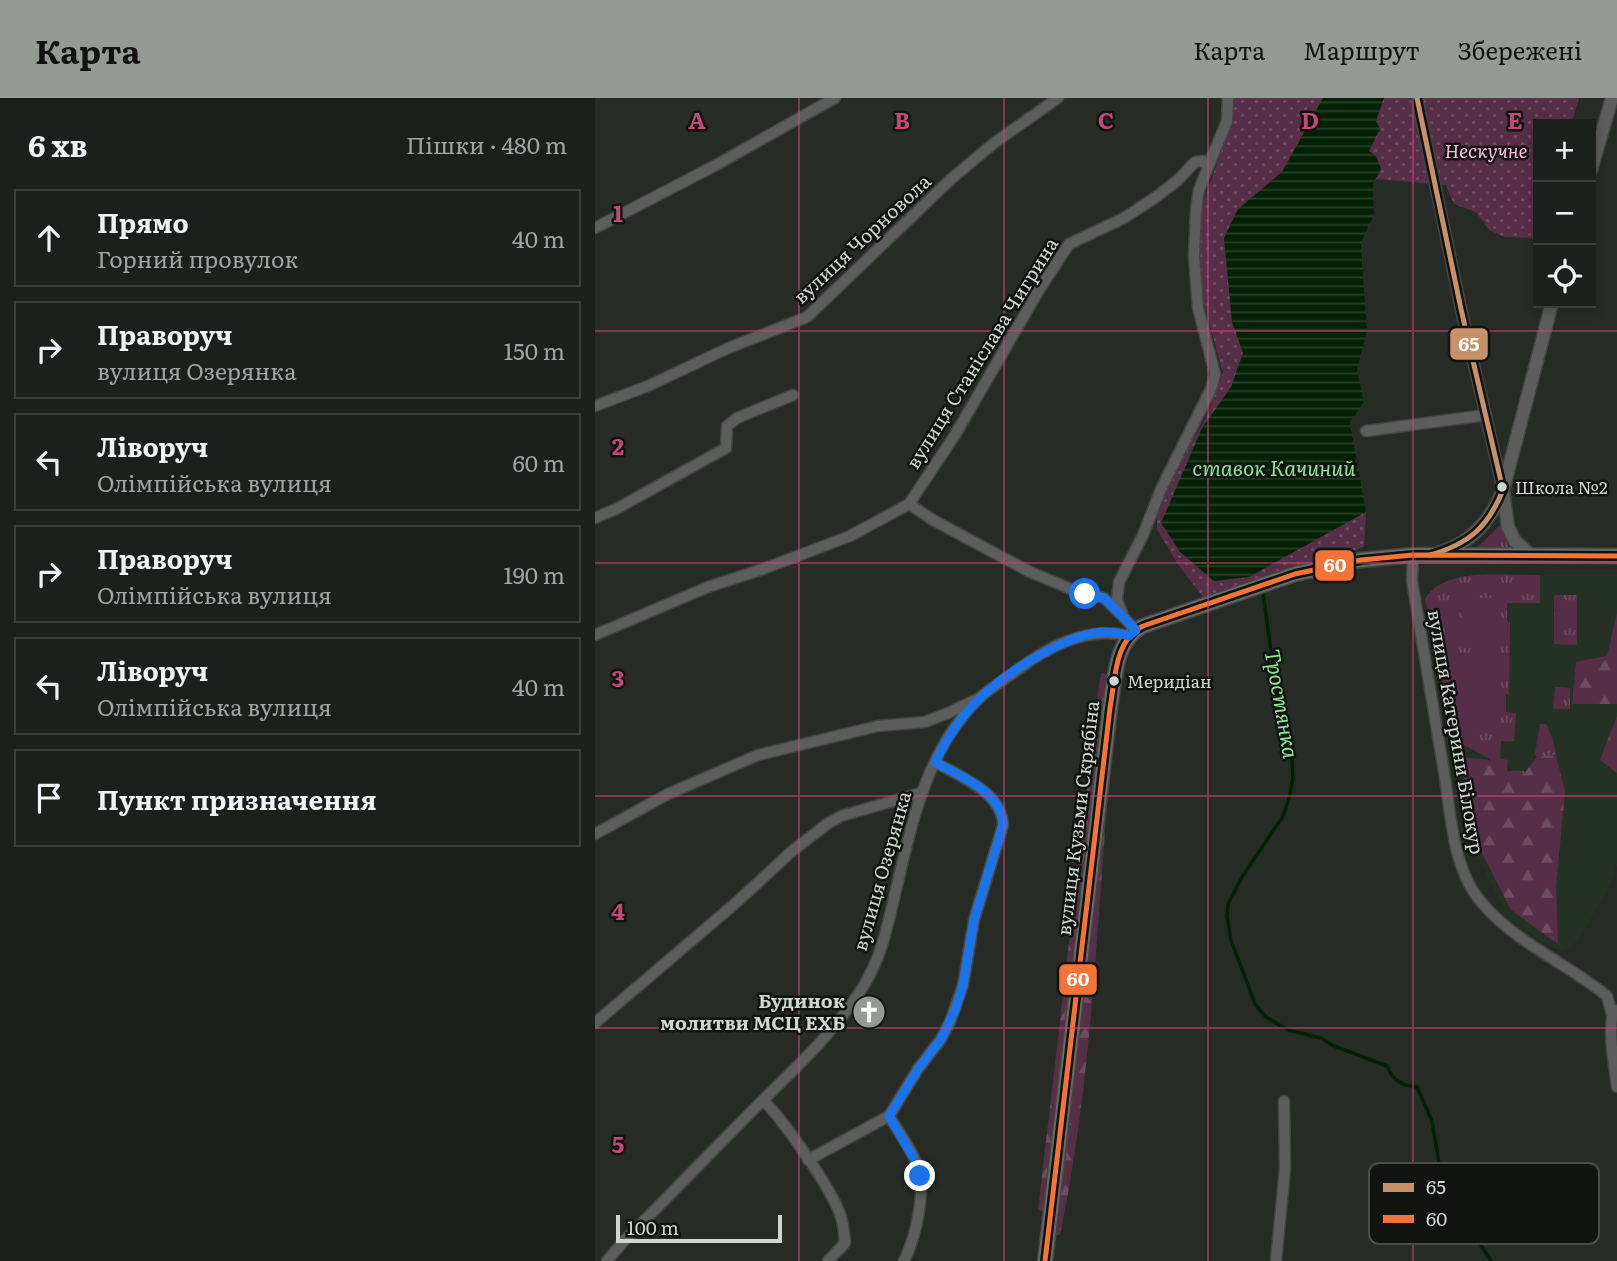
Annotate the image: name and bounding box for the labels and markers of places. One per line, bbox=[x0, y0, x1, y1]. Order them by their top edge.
place label: Школа №2 bbox=[1515, 474, 1608, 499]
marker: Школа №2 bbox=[1495, 480, 1509, 494]
place label: Меридіан bbox=[1127, 668, 1212, 693]
marker: Меридіан bbox=[1107, 674, 1121, 688]
place label: Будинок молитви МСЦ ЕХБ bbox=[660, 986, 846, 1036]
church icon: Будинок молитви МСЦ ЕХБ bbox=[850, 993, 888, 1031]

